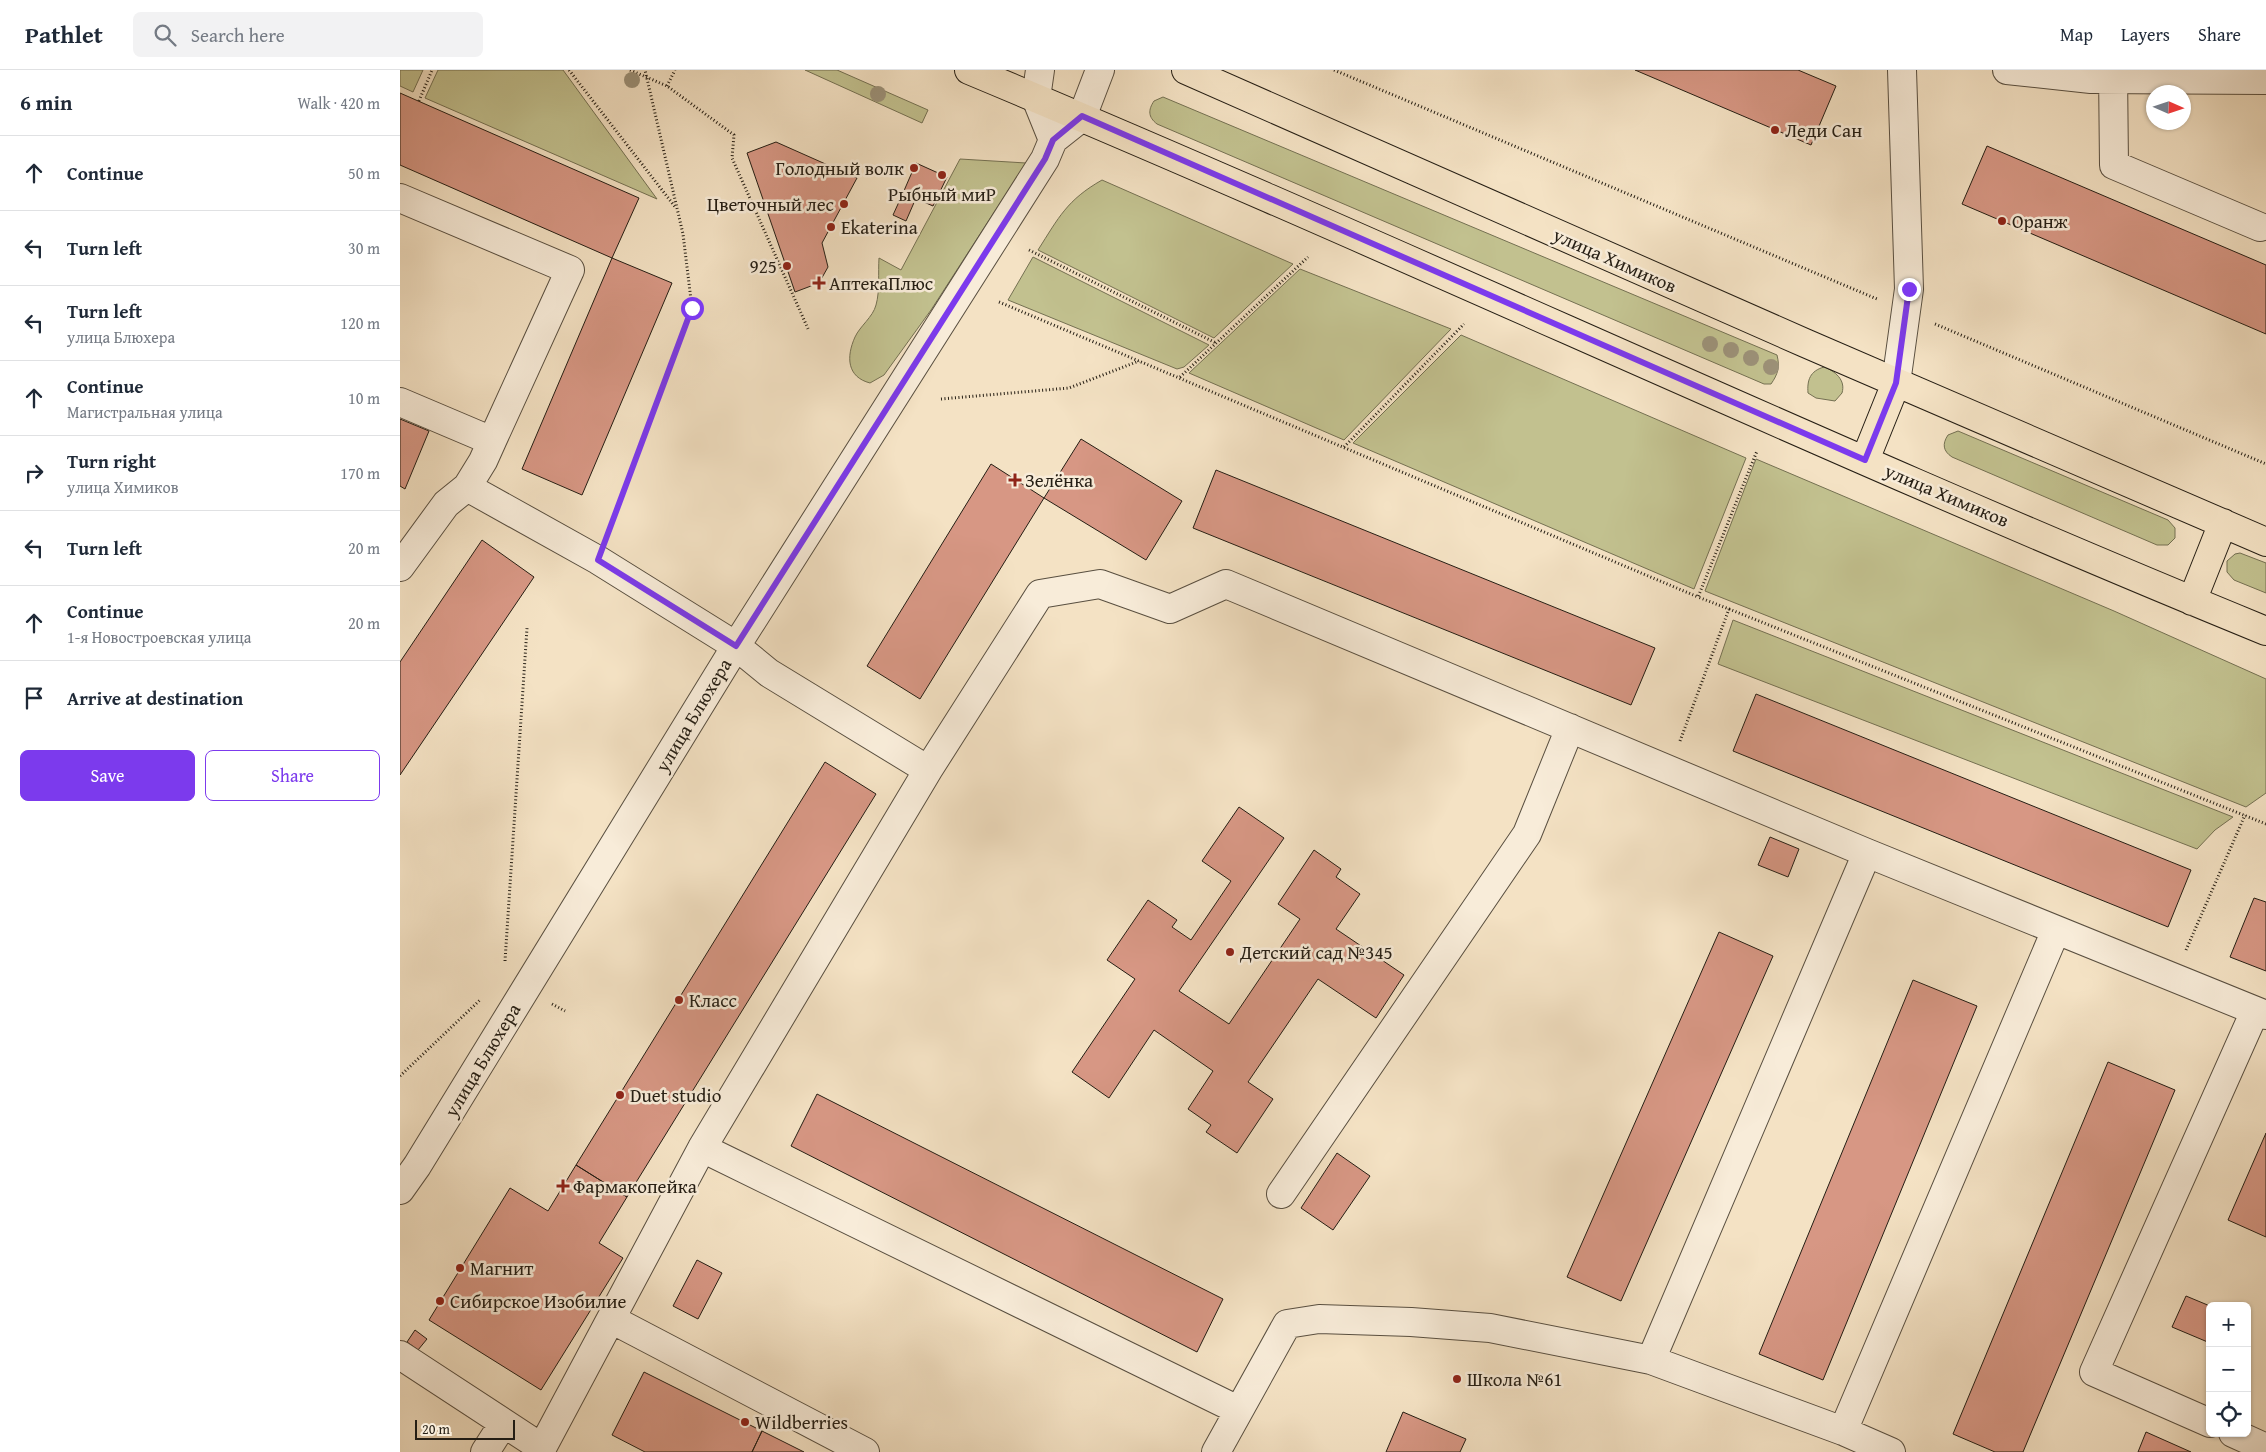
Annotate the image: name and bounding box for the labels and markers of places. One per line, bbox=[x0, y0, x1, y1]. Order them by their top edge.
place label: Леди Сан bbox=[1785, 116, 1862, 144]
marker: Леди Сан bbox=[1769, 124, 1781, 136]
place label: Голодный волк bbox=[775, 154, 904, 182]
marker: Голодный волк bbox=[908, 162, 920, 174]
marker: Рыбный миР bbox=[936, 169, 948, 181]
place label: Рыбный миР bbox=[888, 180, 996, 208]
place label: Цветочный лес bbox=[707, 190, 834, 218]
marker: Цветочный лес bbox=[838, 198, 850, 210]
place label: Оранж bbox=[2012, 207, 2068, 235]
place label: Ekaterina bbox=[841, 213, 918, 241]
marker: Оранж bbox=[1996, 215, 2008, 227]
marker: Ekaterina bbox=[825, 221, 837, 233]
place label: 925 bbox=[750, 252, 777, 280]
marker: 925 bbox=[781, 260, 793, 272]
place label: АптекаПлюс bbox=[829, 269, 933, 297]
marker: АптекаПлюс bbox=[813, 277, 825, 289]
place label: Зелёнка bbox=[1025, 466, 1093, 494]
marker: Зелёнка bbox=[1009, 474, 1021, 486]
place label: Детский сад №345 bbox=[1239, 938, 1393, 966]
marker: Детский сад №345 bbox=[1224, 946, 1236, 958]
place label: Класс bbox=[689, 986, 737, 1014]
marker: Класс bbox=[673, 994, 685, 1006]
place label: Duet studio bbox=[630, 1081, 721, 1109]
marker: Duet studio bbox=[614, 1089, 626, 1101]
place label: Фармакопейка bbox=[573, 1172, 697, 1200]
marker: Фармакопейка bbox=[557, 1180, 569, 1192]
place label: Магнит bbox=[470, 1254, 534, 1282]
marker: Магнит bbox=[454, 1262, 466, 1274]
place label: Сибирское Изобилие bbox=[450, 1287, 627, 1315]
marker: Сибирское Изобилие bbox=[434, 1295, 446, 1307]
place label: Школа №61 bbox=[1467, 1365, 1562, 1393]
marker: Школа №61 bbox=[1451, 1373, 1463, 1385]
place label: Wildberries bbox=[755, 1408, 848, 1436]
marker: Wildberries bbox=[739, 1416, 751, 1428]

